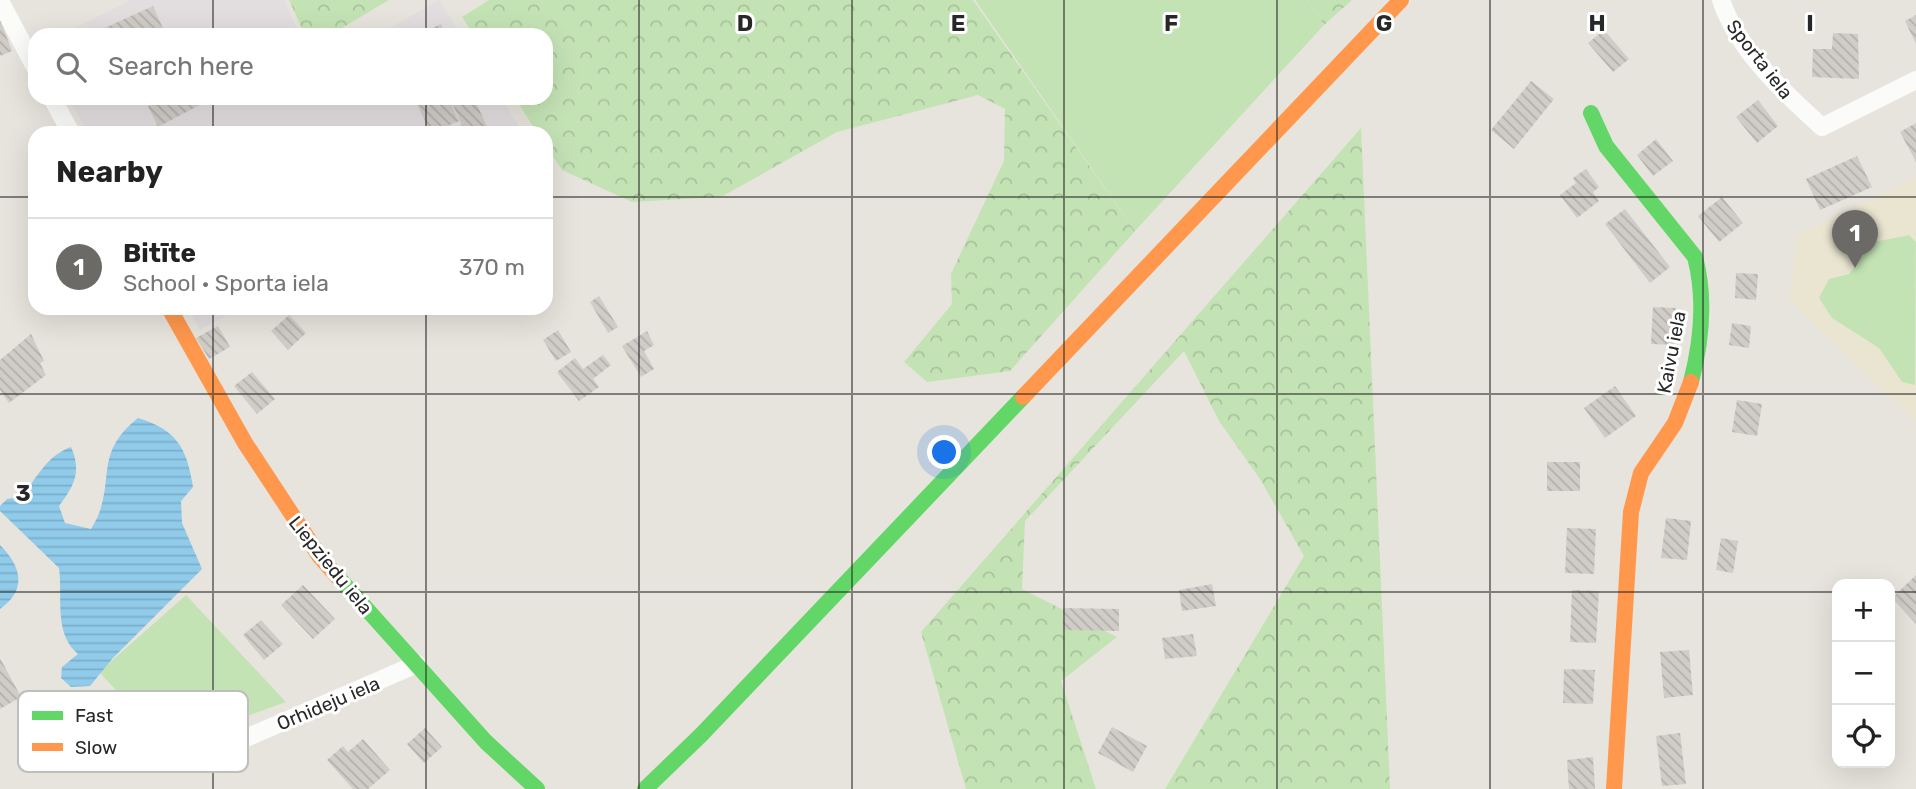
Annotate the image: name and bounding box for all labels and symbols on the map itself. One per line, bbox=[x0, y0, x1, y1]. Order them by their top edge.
text: D bbox=[737, 9, 753, 37]
text: E bbox=[951, 9, 965, 37]
text: F bbox=[1164, 9, 1178, 37]
text: G bbox=[1376, 9, 1392, 37]
text: H bbox=[1588, 9, 1606, 37]
text: I bbox=[1806, 9, 1814, 37]
street label: Sporta iela bbox=[1722, 15, 1798, 103]
pin: 1 bbox=[1832, 210, 1878, 268]
street label: Kaivu iela bbox=[1652, 309, 1691, 395]
your location bbox=[927, 435, 961, 469]
text: 3 bbox=[15, 479, 31, 507]
street label: Liepziedu iela bbox=[284, 512, 377, 619]
street label: Orhideju iela bbox=[273, 671, 383, 735]
legend bbox=[18, 691, 248, 772]
text: Fast bbox=[75, 704, 114, 727]
text: Slow bbox=[75, 736, 117, 759]

